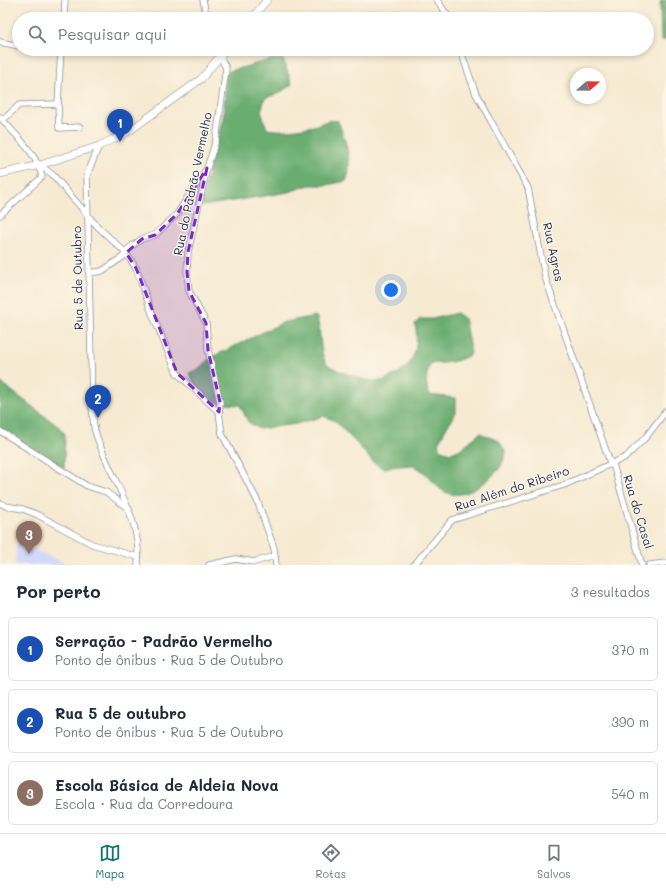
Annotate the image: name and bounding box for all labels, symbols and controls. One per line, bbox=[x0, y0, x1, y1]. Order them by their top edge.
search box bbox=[12, 12, 654, 56]
icon: search bbox=[26, 23, 48, 45]
text: Pesquisar aqui bbox=[58, 24, 167, 44]
north arrow bbox=[570, 68, 606, 104]
pin: 1 bbox=[107, 109, 133, 142]
street label: Rua do Padrão Vermelho bbox=[169, 111, 215, 257]
street label: Rua Agras bbox=[540, 221, 568, 283]
street label: Rua 5 de Outubro bbox=[68, 226, 86, 330]
your location bbox=[381, 280, 401, 300]
pin: 2 bbox=[85, 385, 111, 418]
street label: Rua Além do Ribeiro bbox=[452, 462, 571, 514]
street label: Rua do Casal bbox=[620, 473, 658, 551]
pin: 3 bbox=[16, 521, 42, 554]
text: Por perto bbox=[16, 580, 100, 602]
text: 3 resultados bbox=[571, 583, 650, 600]
text: Serração - Padrão Vermelho bbox=[55, 631, 272, 651]
text: 1 bbox=[27, 641, 33, 658]
text: 370 m bbox=[612, 641, 649, 658]
text: Ponto de ônibus · Rua 5 de Outubro bbox=[55, 651, 283, 668]
text: Rua 5 de outubro bbox=[55, 703, 186, 723]
text: 2 bbox=[26, 713, 34, 730]
text: 390 m bbox=[611, 713, 649, 730]
text: Ponto de ônibus · Rua 5 de Outubro bbox=[55, 723, 283, 740]
text: Escola Básica de Aldeia Nova bbox=[55, 775, 279, 795]
text: 3 bbox=[26, 785, 34, 802]
text: 540 m bbox=[611, 785, 649, 802]
text: Escola · Rua da Corredoura bbox=[55, 795, 233, 812]
tab: Mapa bbox=[95, 842, 125, 881]
tab: Rotas bbox=[316, 842, 346, 881]
tab: Salvos bbox=[537, 842, 571, 881]

